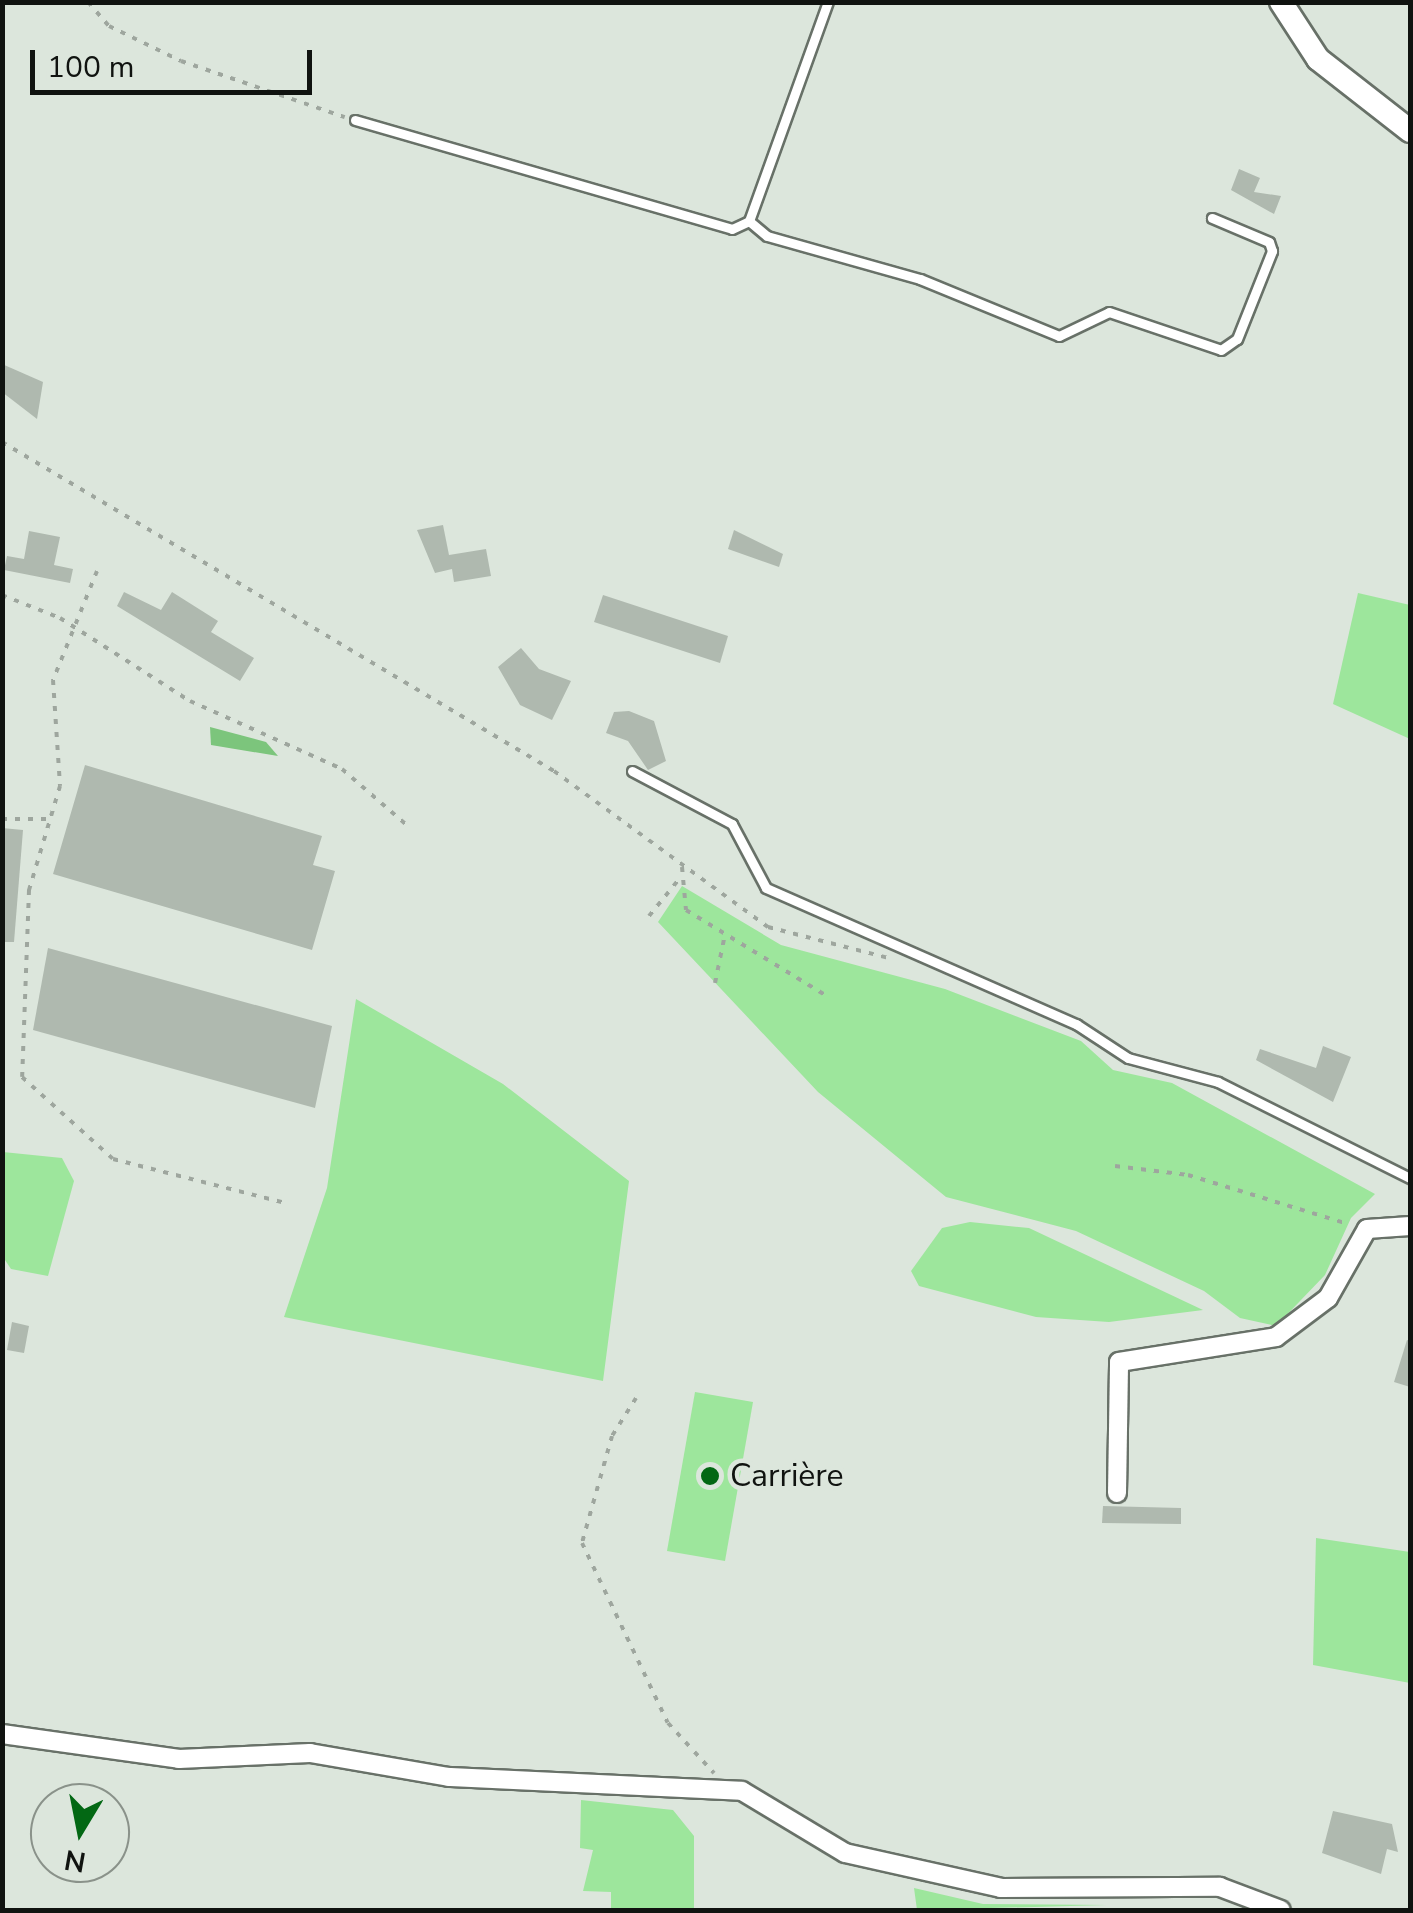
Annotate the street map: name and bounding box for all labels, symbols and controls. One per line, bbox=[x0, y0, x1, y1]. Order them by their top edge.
scale bar bbox=[35, 30, 318, 92]
text: 100 m bbox=[47, 47, 134, 88]
place label: Carrière bbox=[730, 1457, 844, 1495]
marker: Carrière bbox=[699, 1465, 721, 1487]
north arrow bbox=[30, 1783, 130, 1883]
text: N bbox=[62, 1840, 89, 1881]

